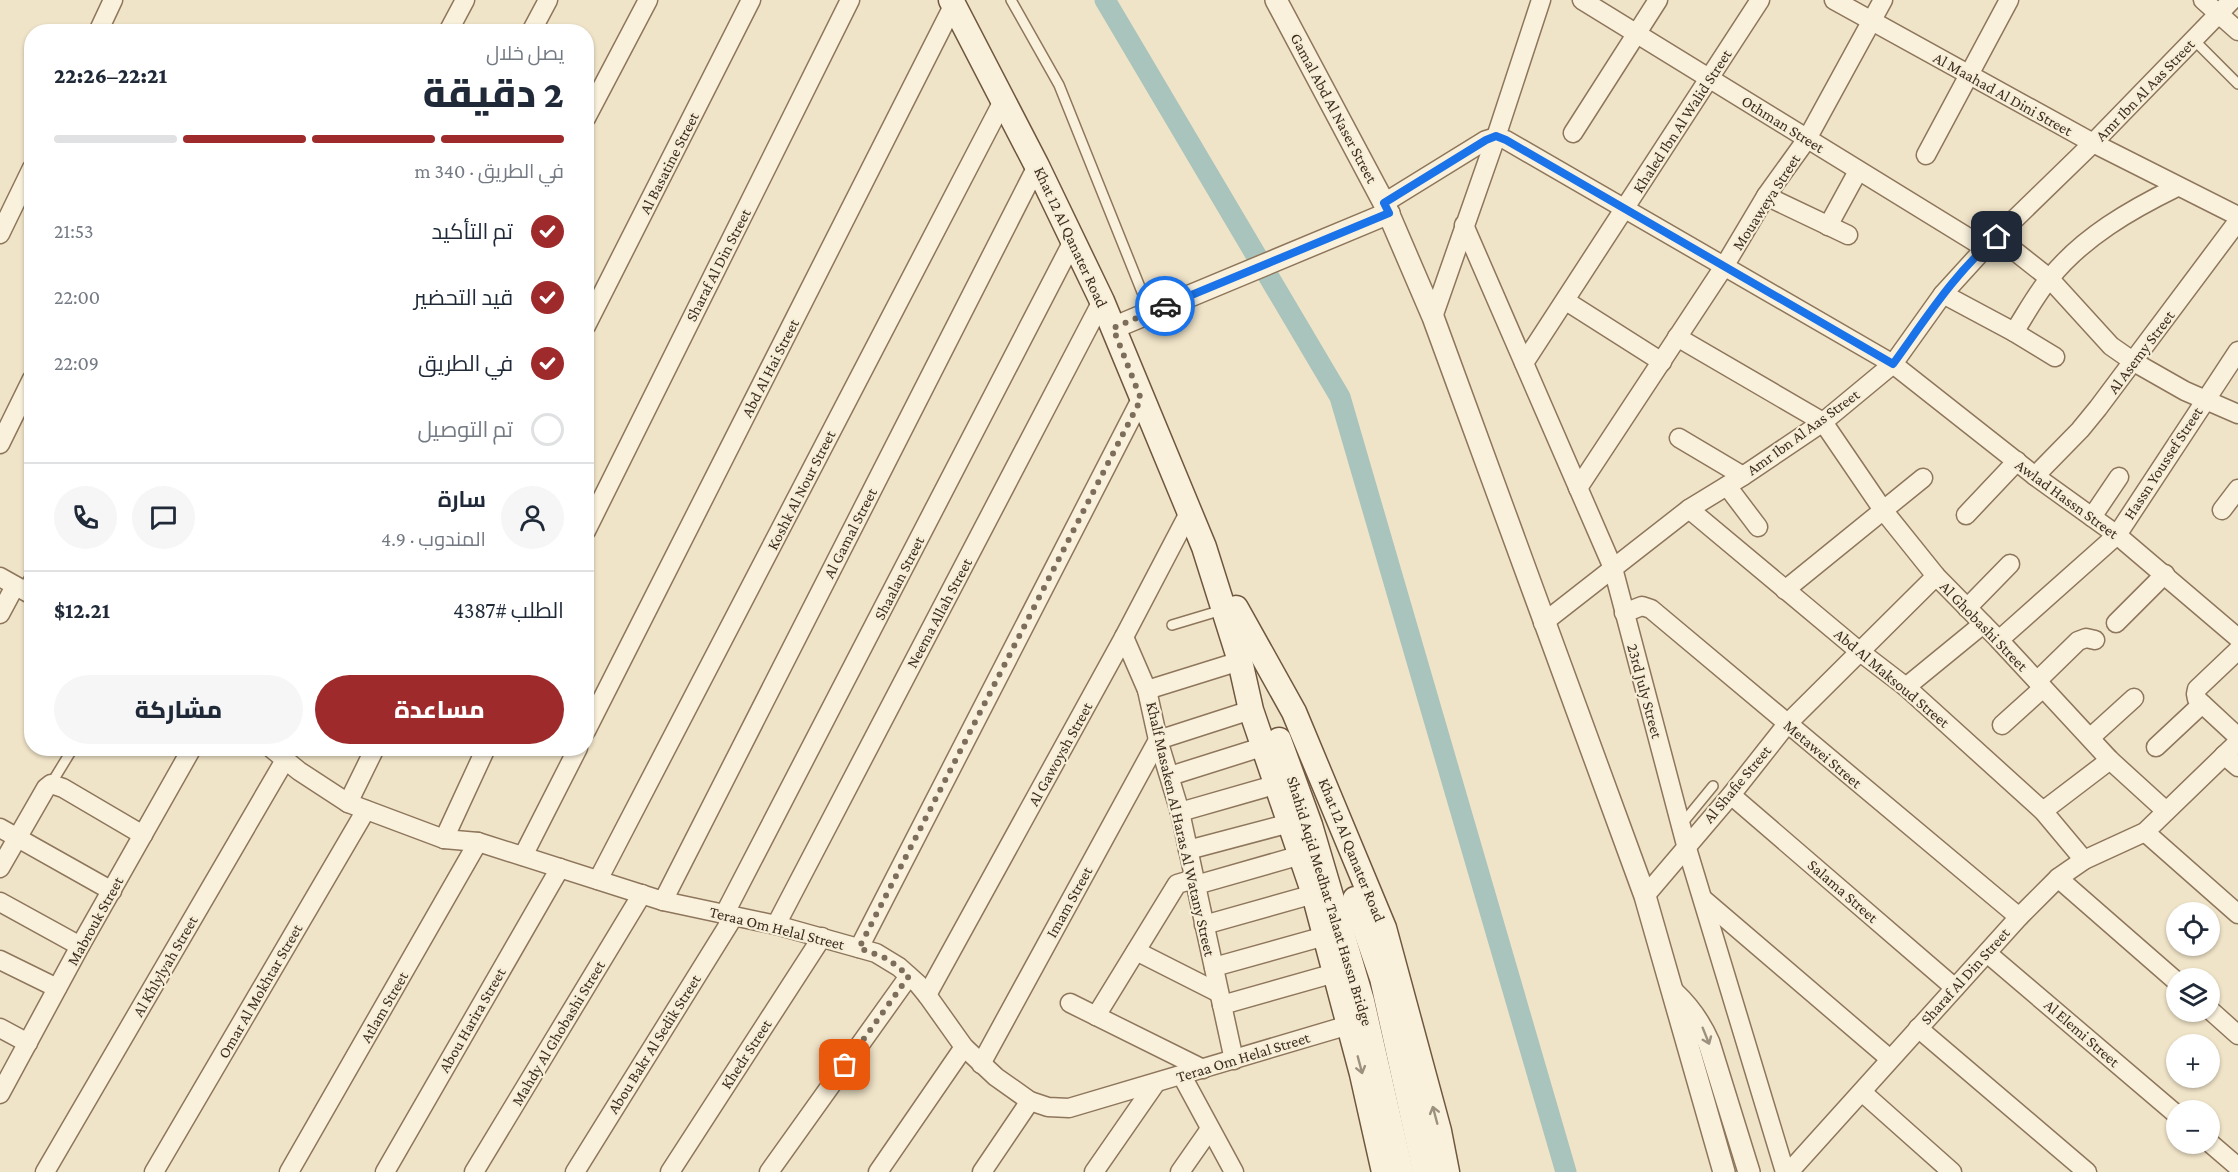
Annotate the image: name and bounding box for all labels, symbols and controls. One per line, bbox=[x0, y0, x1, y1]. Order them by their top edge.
street label: Gamal Abd Al Naser Street bbox=[1287, 30, 1381, 186]
street label: Amr Ibn Al Aas Street bbox=[2092, 35, 2198, 144]
text: يصل خلال bbox=[486, 42, 564, 64]
street label: Khaled Ibn Al Walid Street bbox=[1629, 46, 1735, 196]
street label: Al Maahad Al Dini Street bbox=[1931, 49, 2076, 140]
text: 22:21–22:26 bbox=[54, 63, 167, 88]
text: 2 دقيقة bbox=[423, 72, 564, 115]
street label: Othman Street bbox=[1739, 92, 1828, 156]
street label: Al Basatine Street bbox=[636, 109, 702, 217]
street label: Mouaweya Street bbox=[1729, 150, 1805, 254]
text: في الطريق · 340 m bbox=[415, 160, 564, 182]
street label: Khat 12 Al Qanater Road bbox=[1031, 164, 1111, 311]
street label: Sharaf Al Din Street bbox=[682, 205, 754, 324]
pin bbox=[1971, 211, 2022, 262]
icon: check bbox=[531, 215, 564, 248]
text: تم التأكيد bbox=[432, 219, 513, 244]
text: 21:53 bbox=[54, 220, 93, 242]
icon: home bbox=[1980, 220, 2013, 253]
courier bbox=[1135, 276, 1195, 336]
icon: check bbox=[531, 281, 564, 314]
text: قيد التحضير bbox=[414, 285, 513, 310]
text: 22:00 bbox=[54, 286, 100, 308]
icon: car bbox=[1149, 290, 1182, 323]
street label: Al Asemy Street bbox=[2104, 307, 2179, 397]
street label: Abd Al Hai Street bbox=[738, 316, 802, 420]
icon: check bbox=[531, 347, 564, 380]
text: في الطريق bbox=[418, 351, 513, 376]
text: 22:09 bbox=[54, 352, 99, 374]
street label: Amr Ibn Al Aas Street bbox=[1743, 385, 1863, 479]
street label: Hassn Youssef Street bbox=[2120, 403, 2206, 522]
text: تم التوصيل bbox=[417, 417, 513, 442]
street label: Koshk Al Nour Street bbox=[764, 427, 839, 553]
street label: Awlad Hassn Street bbox=[2012, 456, 2122, 542]
street label: Al Gamal Street bbox=[820, 485, 880, 581]
button: phone bbox=[54, 486, 117, 549]
button: chat bbox=[132, 486, 195, 549]
button: person bbox=[501, 486, 564, 549]
text: سارة bbox=[438, 487, 486, 512]
text: المندوب · 4.9 bbox=[381, 528, 486, 550]
street label: Shaalan Street bbox=[871, 533, 928, 623]
street label: Neema Allah Street bbox=[903, 555, 975, 671]
street label: Al Ghobashi Street bbox=[1937, 578, 2032, 675]
text: $12.21 bbox=[54, 598, 110, 623]
text: الطلب #4387 bbox=[453, 598, 564, 623]
street label: Abd Al Maksoud Street bbox=[1831, 625, 1953, 732]
street label: 23rd July Street bbox=[1623, 642, 1666, 741]
button: مشاركة bbox=[54, 675, 303, 744]
button: مساعدة bbox=[315, 675, 564, 744]
street label: Al Gawoysh Street bbox=[1024, 699, 1097, 809]
street label: Khalf Masaken Al Haras Al Watany Street bbox=[1142, 700, 1219, 959]
street label: Metawei Street bbox=[1781, 717, 1866, 792]
street label: Al Shafie Street bbox=[1700, 741, 1775, 826]
street label: Shahid Aqid Medhat Talaat Hassn Bridge bbox=[1283, 774, 1376, 1028]
street label: Khat 12 Al Qanater Road bbox=[1315, 776, 1389, 925]
street label: Salama Street bbox=[1804, 856, 1882, 926]
street label: Imam Street bbox=[1043, 863, 1096, 940]
street label: Mabrouk Street bbox=[64, 873, 127, 968]
map controls bbox=[2166, 902, 2220, 1154]
button: locate bbox=[2166, 902, 2220, 956]
street label: Teraa Om Helal Street bbox=[708, 903, 847, 953]
street label: Al Khlylyah Street bbox=[129, 912, 202, 1020]
street label: Omar Al Mokhtar Street bbox=[215, 920, 306, 1061]
street label: Sharaf Al Din Street bbox=[1917, 924, 2013, 1028]
street label: Mahdy Al Ghobashi Street bbox=[508, 957, 609, 1109]
street label: Abou Harira Street bbox=[435, 964, 509, 1075]
street label: Atlam Street bbox=[357, 968, 412, 1046]
button: layers bbox=[2166, 968, 2220, 1022]
street label: Abou Bakr Al Sedik Street bbox=[604, 971, 704, 1117]
street label: Al Elemi Street bbox=[2041, 996, 2123, 1071]
street label: Khedr Street bbox=[717, 1015, 775, 1092]
one-way arrow bbox=[1701, 1027, 1712, 1045]
street label: Teraa Om Helal Street bbox=[1174, 1028, 1312, 1085]
button: + bbox=[2166, 1034, 2220, 1088]
pin bbox=[819, 1039, 870, 1090]
icon: bag bbox=[828, 1048, 861, 1081]
one-way arrow bbox=[1354, 1056, 1366, 1075]
button: − bbox=[2166, 1100, 2220, 1154]
one-way arrow bbox=[1428, 1106, 1440, 1125]

